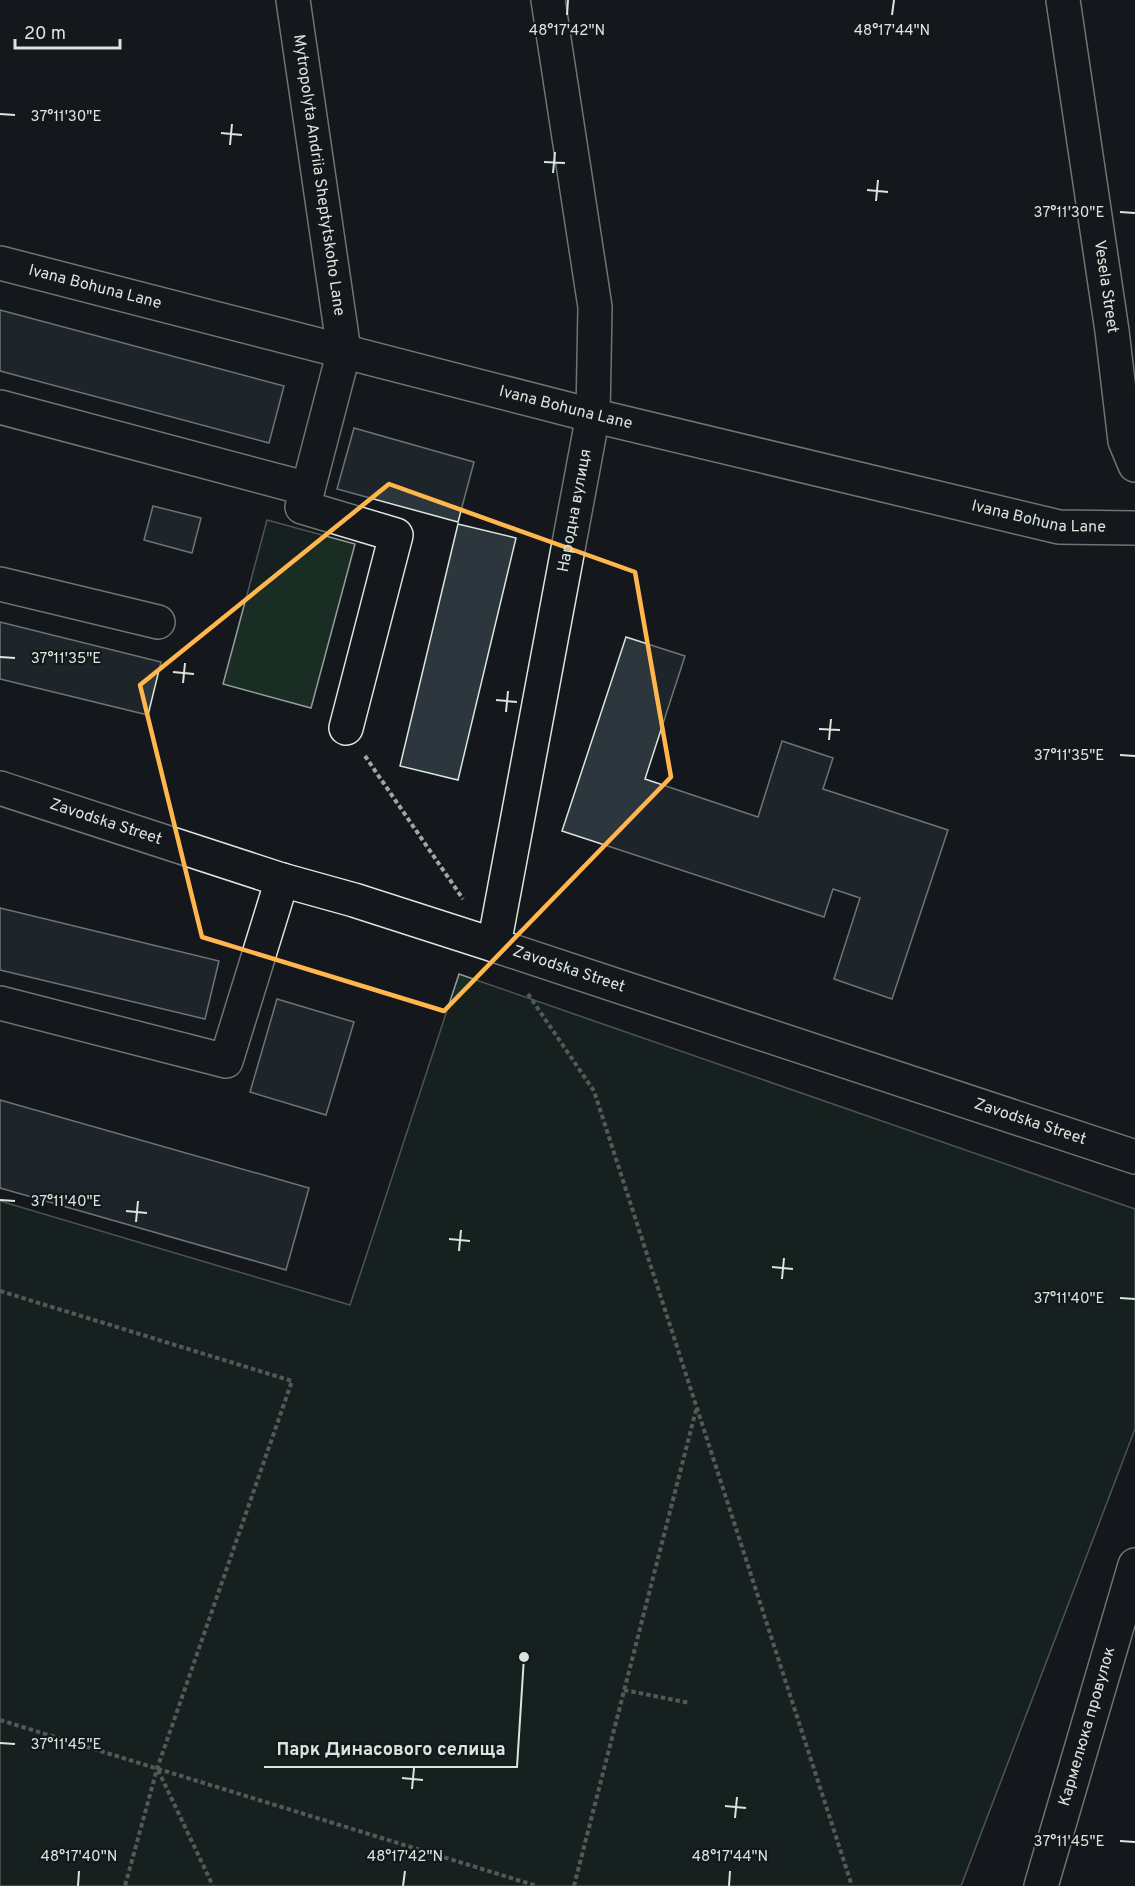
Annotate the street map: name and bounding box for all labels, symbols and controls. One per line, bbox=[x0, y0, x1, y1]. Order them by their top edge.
scale bar bbox=[15, 12, 120, 50]
text: 48°17'42"N bbox=[529, 22, 605, 41]
text: 48°17'44"N bbox=[854, 22, 930, 41]
text: 20 m bbox=[24, 23, 66, 46]
street label: Mytropolyta Andriia Sheptytskoho Lane bbox=[288, 33, 349, 317]
text: 37°11'30"E bbox=[31, 108, 101, 127]
text: 37°11'30"E bbox=[1034, 204, 1104, 223]
street label: Vesela Street bbox=[1089, 239, 1122, 335]
street label: Ivana Bohuna Lane bbox=[26, 261, 164, 314]
street label: Ivana Bohuna Lane bbox=[497, 382, 634, 434]
street label: Народна вулиця bbox=[554, 447, 596, 574]
street label: Ivana Bohuna Lane bbox=[969, 496, 1106, 538]
text: 37°11'35"E bbox=[31, 650, 101, 669]
text: 37°11'35"E bbox=[1034, 747, 1104, 766]
street label: Zavodska Street bbox=[47, 795, 164, 850]
street label: Zavodska Street bbox=[510, 942, 627, 998]
street label: Zavodska Street bbox=[971, 1094, 1089, 1150]
text: 37°11'40"E bbox=[30, 1193, 102, 1212]
text: 37°11'40"E bbox=[1033, 1290, 1105, 1309]
street label: Кармелюка провулок bbox=[1055, 1645, 1120, 1809]
callout: Парк Динасового селища bbox=[264, 1731, 517, 1767]
text: 37°11'45"E bbox=[31, 1736, 101, 1755]
text: Парк Динасового селища bbox=[276, 1739, 506, 1762]
text: 37°11'45"E bbox=[1034, 1833, 1104, 1852]
text: 48°17'40"N bbox=[41, 1848, 117, 1867]
text: 48°17'42"N bbox=[367, 1848, 443, 1867]
text: 48°17'44"N bbox=[692, 1848, 768, 1867]

